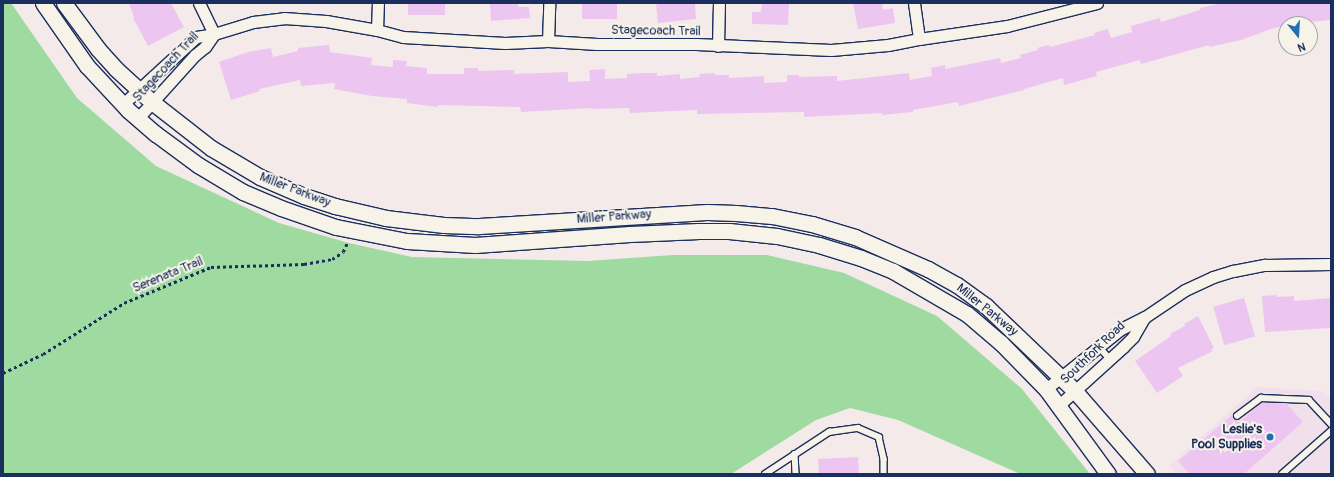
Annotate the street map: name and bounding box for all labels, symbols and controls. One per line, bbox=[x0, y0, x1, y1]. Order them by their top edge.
north arrow bbox=[1278, 16, 1318, 56]
street label: Stagecoach Trail bbox=[611, 22, 701, 40]
street label: Stagecoach Trail bbox=[130, 29, 202, 105]
text: N bbox=[1296, 40, 1307, 54]
street label: Miller Parkway bbox=[257, 169, 333, 211]
street label: Miller Parkway bbox=[576, 207, 652, 227]
street label: Serenata Trail bbox=[131, 254, 205, 296]
street label: Miller Parkway bbox=[953, 280, 1021, 340]
street label: Southfork Road bbox=[1057, 318, 1129, 388]
place label: Leslie's Pool Supplies bbox=[1191, 422, 1262, 453]
marker: Leslie's Pool Supplies bbox=[1265, 432, 1275, 442]

